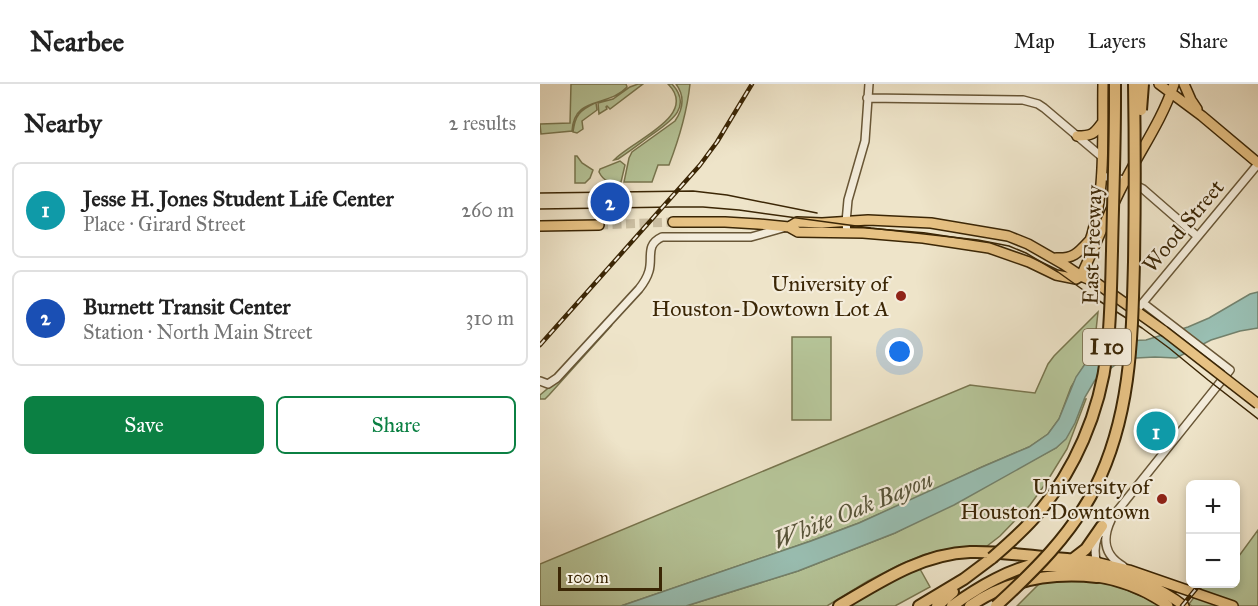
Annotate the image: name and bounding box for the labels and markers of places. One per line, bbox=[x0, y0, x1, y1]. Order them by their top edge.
pin: 2 bbox=[590, 180, 630, 224]
place label: University of Houston-Dowtown Lot A bbox=[651, 270, 893, 322]
marker: University of Houston-Dowtown Lot A bbox=[894, 289, 908, 303]
pin: 1 bbox=[1136, 408, 1176, 454]
place label: University of Houston-Downtown bbox=[960, 473, 1154, 525]
marker: University of Houston-Downtown bbox=[1155, 492, 1169, 506]

